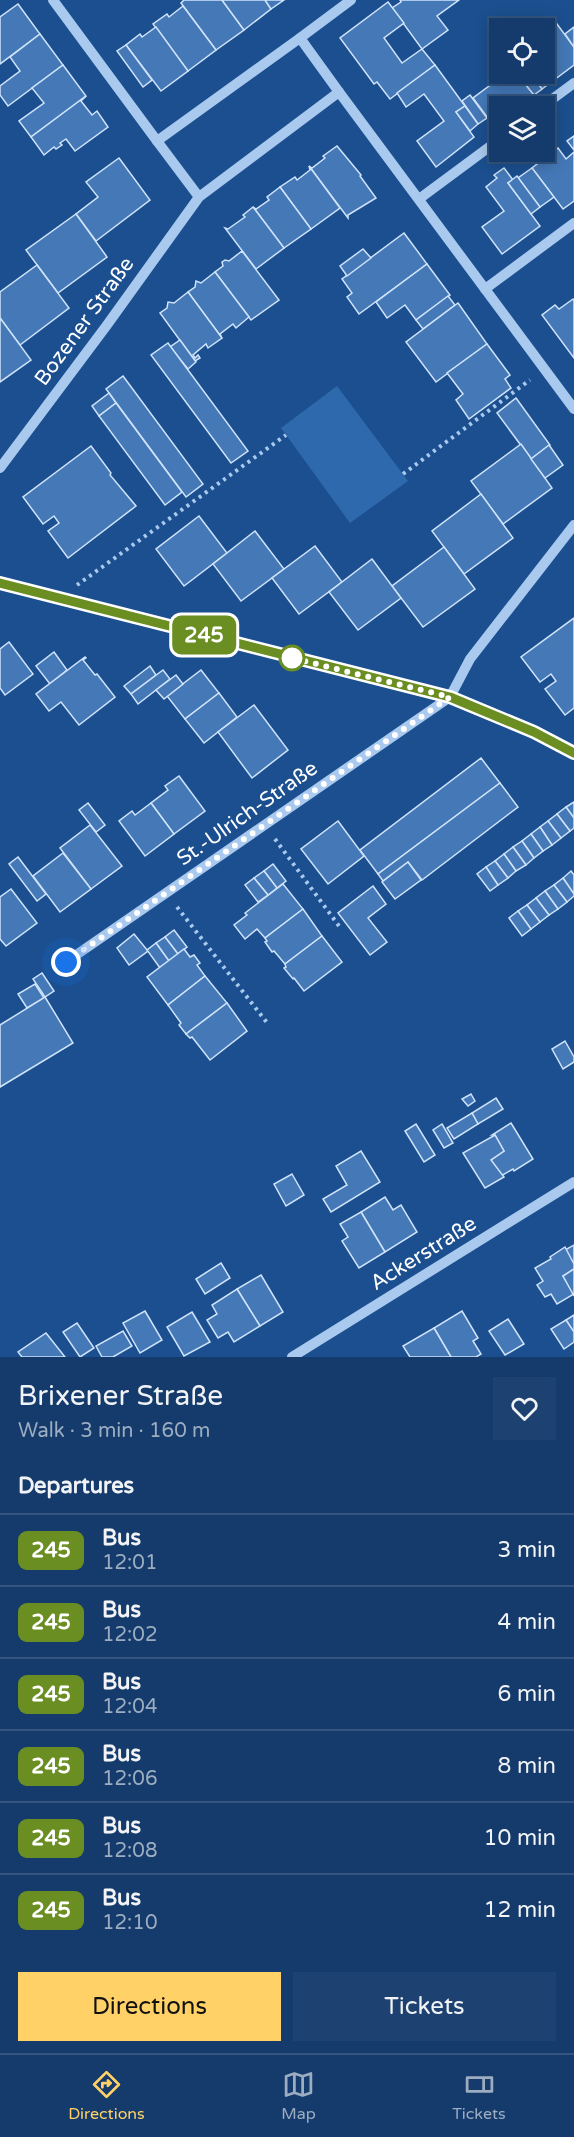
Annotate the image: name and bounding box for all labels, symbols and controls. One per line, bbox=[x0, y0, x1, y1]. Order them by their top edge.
map controls bbox=[489, 18, 555, 162]
button: locate bbox=[489, 18, 555, 84]
button: layers bbox=[489, 96, 555, 162]
street label: Bozener Straße bbox=[29, 252, 139, 390]
line badge: 245 bbox=[170, 616, 238, 654]
text: 245 bbox=[184, 623, 224, 648]
unlabelled marker bbox=[279, 645, 305, 671]
street label: St.-Ulrich-Straße bbox=[172, 756, 322, 871]
your location bbox=[51, 947, 81, 977]
street label: Ackerstraße bbox=[366, 1211, 481, 1296]
button: heart bbox=[493, 1377, 556, 1440]
text: Brixener Straße bbox=[18, 1379, 223, 1413]
text: Walk · 3 min · 160 m bbox=[18, 1419, 210, 1443]
text: Departures bbox=[18, 1473, 134, 1499]
text: Bus bbox=[102, 1525, 141, 1551]
text: 3 min bbox=[497, 1537, 556, 1563]
text: 245 bbox=[31, 1538, 71, 1563]
text: 12:01 bbox=[102, 1551, 157, 1575]
text: Bus bbox=[102, 1597, 141, 1623]
text: 4 min bbox=[497, 1609, 556, 1635]
text: 245 bbox=[31, 1610, 71, 1635]
text: 12:02 bbox=[102, 1623, 157, 1647]
text: Bus bbox=[102, 1669, 141, 1695]
text: 6 min bbox=[497, 1681, 556, 1707]
text: 245 bbox=[31, 1682, 71, 1707]
text: 12:04 bbox=[102, 1695, 157, 1719]
text: Bus bbox=[102, 1741, 141, 1767]
text: 8 min bbox=[497, 1753, 556, 1779]
text: 245 bbox=[31, 1754, 71, 1779]
text: 12:06 bbox=[102, 1767, 157, 1791]
text: Bus bbox=[102, 1813, 141, 1839]
text: 10 min bbox=[484, 1825, 556, 1851]
text: 245 bbox=[31, 1826, 71, 1851]
text: 12:08 bbox=[102, 1839, 157, 1863]
text: Bus bbox=[102, 1885, 141, 1911]
text: 12 min bbox=[484, 1897, 556, 1923]
text: 245 bbox=[31, 1898, 71, 1923]
text: 12:10 bbox=[102, 1911, 157, 1935]
button: Directions bbox=[18, 1972, 281, 2041]
button: Tickets bbox=[293, 1972, 556, 2041]
tab: Directions bbox=[68, 2068, 145, 2124]
tab: Map bbox=[281, 2068, 316, 2124]
tab: Tickets bbox=[452, 2068, 506, 2124]

